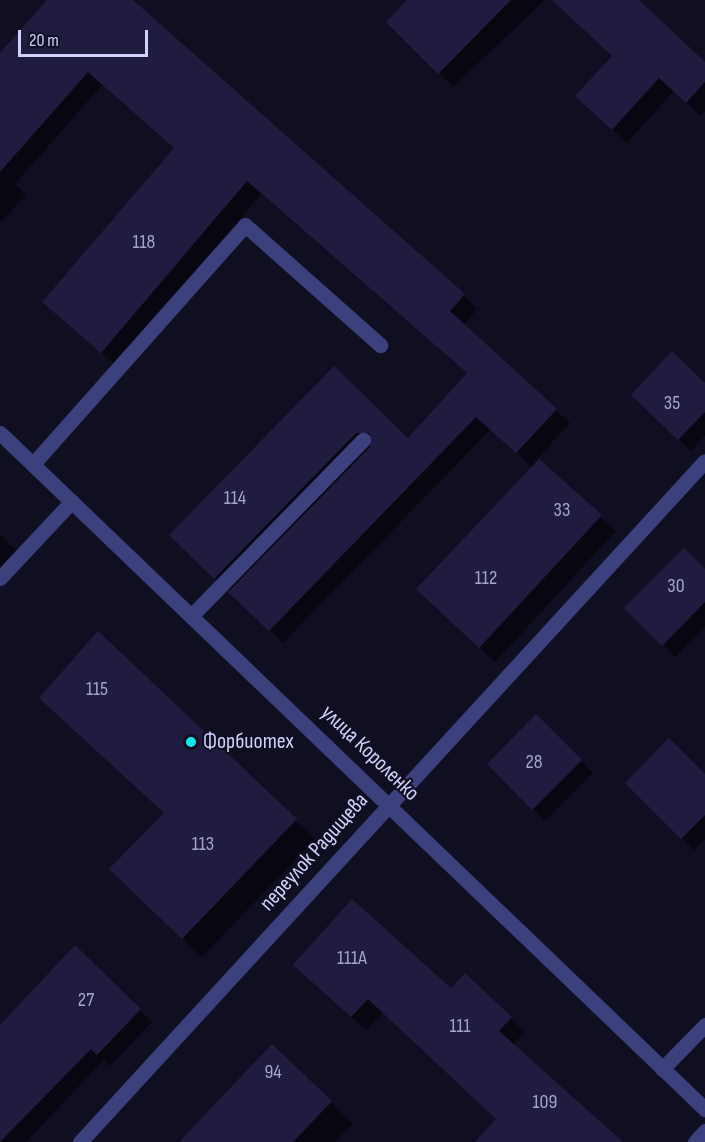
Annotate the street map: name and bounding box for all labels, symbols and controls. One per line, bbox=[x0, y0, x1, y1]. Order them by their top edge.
scale bar bbox=[21, 18, 152, 56]
text: 20 m bbox=[29, 30, 59, 51]
house number: 118 bbox=[133, 230, 155, 254]
house number: 35 bbox=[664, 391, 680, 415]
house number: 114 bbox=[224, 486, 246, 510]
house number: 33 bbox=[554, 498, 570, 522]
house number: 112 bbox=[475, 566, 497, 590]
house number: 30 bbox=[667, 574, 685, 598]
house number: 115 bbox=[86, 677, 108, 701]
street label: улица Короленко bbox=[315, 700, 425, 806]
place label: Форбиотех bbox=[203, 729, 294, 755]
marker: Форбиотех bbox=[184, 735, 198, 749]
house number: 28 bbox=[526, 750, 542, 774]
street label: переулок Радищева bbox=[254, 788, 374, 916]
house number: 113 bbox=[192, 832, 214, 856]
house number: 111А bbox=[337, 946, 367, 970]
house number: 27 bbox=[78, 988, 94, 1012]
house number: 111 bbox=[450, 1014, 470, 1038]
house number: 94 bbox=[264, 1060, 282, 1084]
house number: 109 bbox=[533, 1090, 557, 1114]

